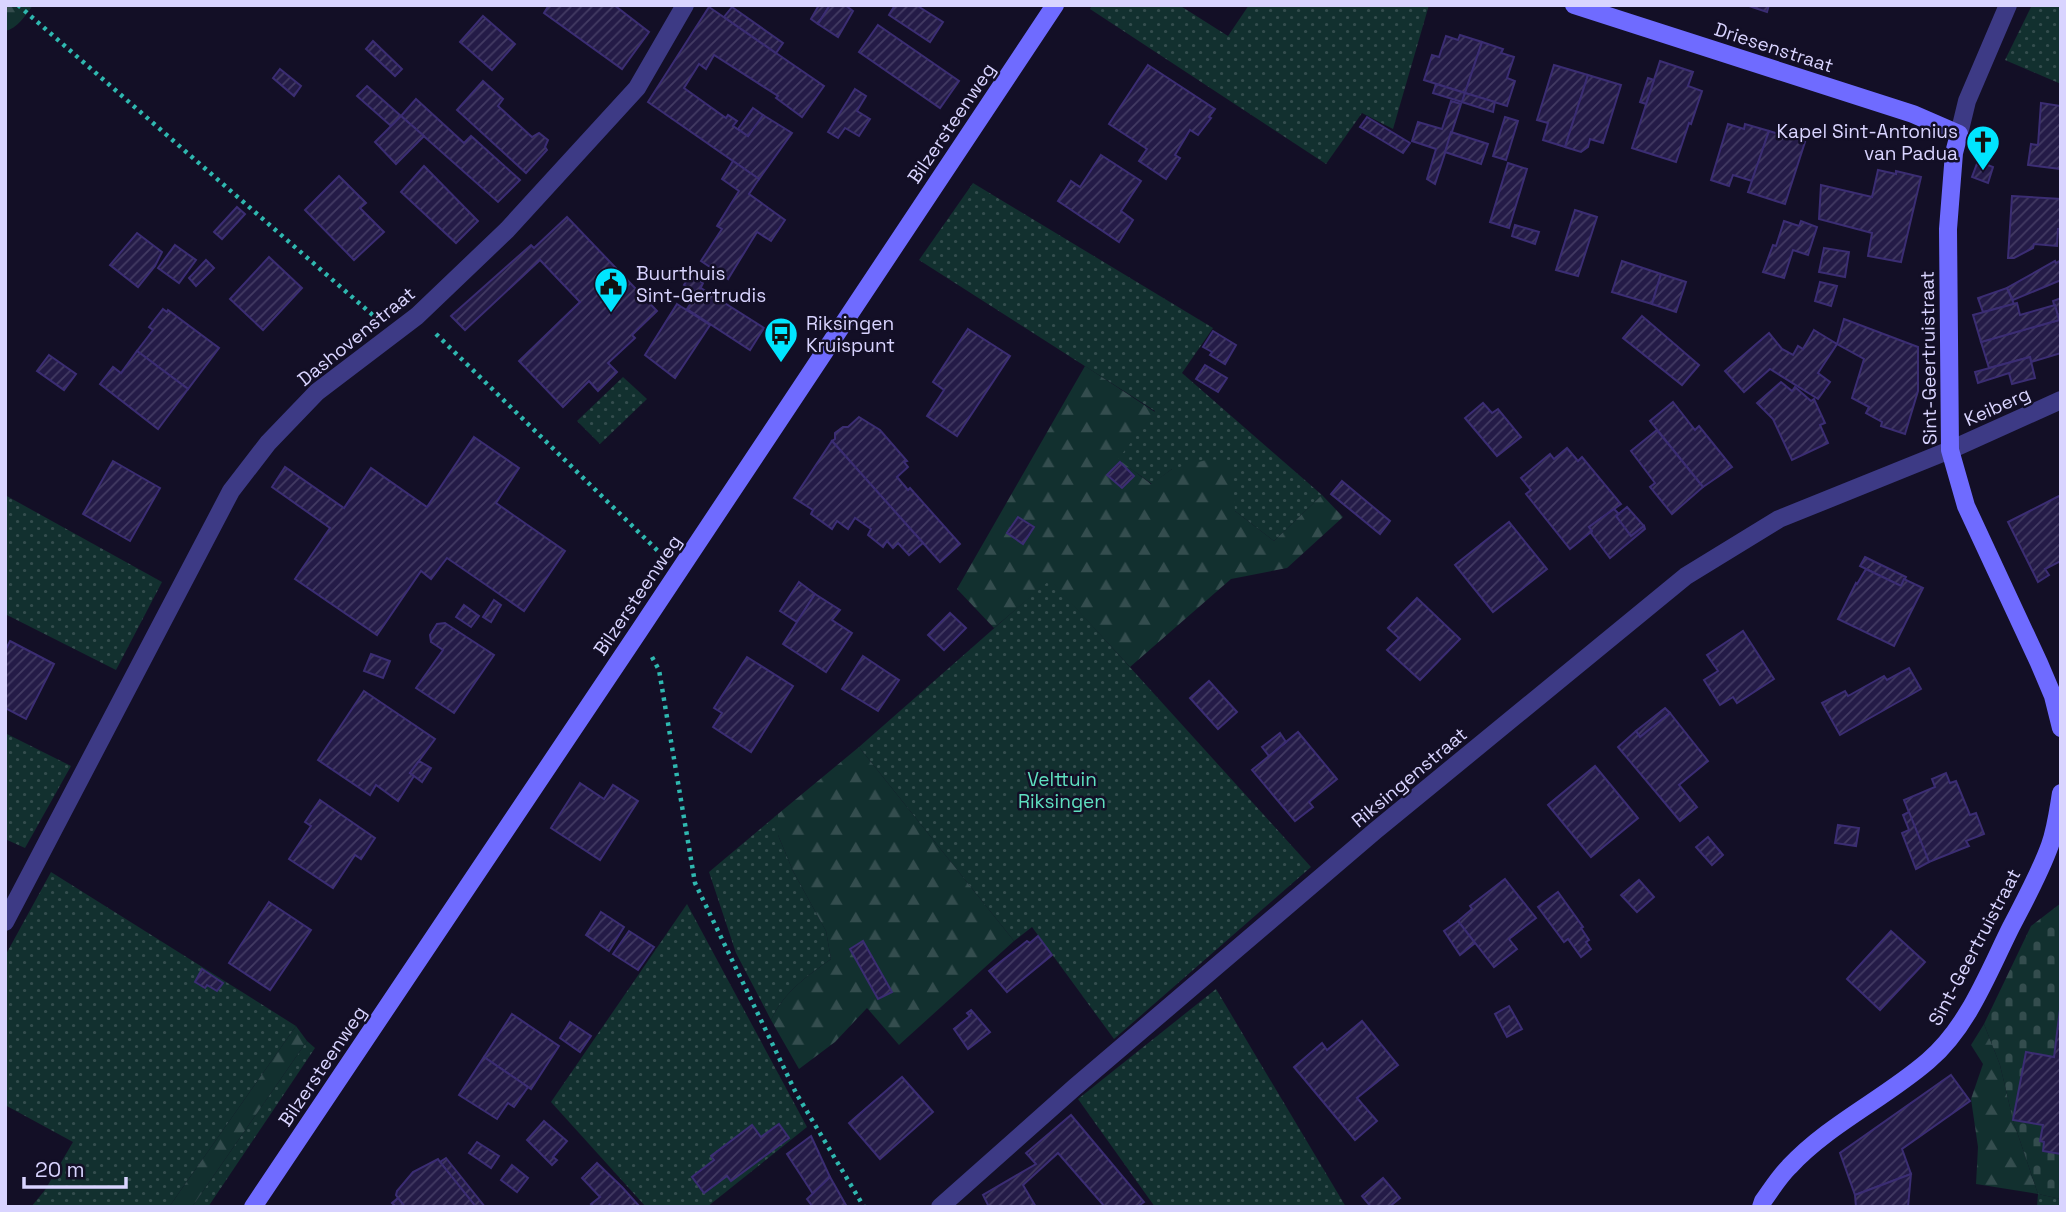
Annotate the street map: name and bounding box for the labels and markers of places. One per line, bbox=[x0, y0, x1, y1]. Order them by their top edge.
place label: Kapel Sint-Antonius van Padua bbox=[1777, 119, 1958, 166]
church icon: Kapel Sint-Antonius van Padua bbox=[1964, 123, 2002, 172]
place label: Buurthuis Sint-Gertrudis bbox=[636, 261, 766, 308]
public building icon: Buurthuis Sint-Gertrudis bbox=[592, 265, 630, 314]
place label: Riksingen Kruispunt bbox=[806, 311, 895, 358]
bus stop icon: Riksingen Kruispunt bbox=[762, 315, 800, 364]

